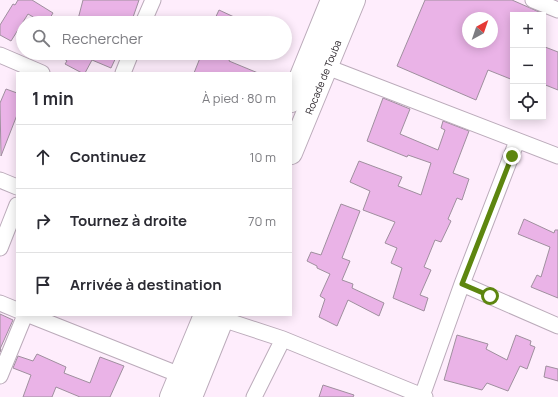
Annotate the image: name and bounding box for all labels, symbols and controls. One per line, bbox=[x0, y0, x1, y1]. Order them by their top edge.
north arrow bbox=[462, 12, 498, 48]
map controls bbox=[510, 12, 546, 120]
button: + bbox=[510, 12, 546, 48]
search box bbox=[16, 16, 292, 60]
icon: search bbox=[30, 27, 52, 49]
text: Rechercher bbox=[62, 28, 143, 49]
street label: Rocade de Touba bbox=[302, 38, 344, 116]
button: − bbox=[510, 48, 546, 84]
button: locate bbox=[510, 84, 546, 120]
text: 1 min bbox=[32, 87, 74, 110]
text: À pied · 80 m bbox=[202, 89, 276, 107]
icon: ahead bbox=[32, 146, 54, 168]
text: Continuez bbox=[70, 146, 146, 167]
route end bbox=[503, 147, 521, 165]
text: 10 m bbox=[249, 148, 276, 166]
icon: right bbox=[32, 210, 54, 232]
text: Tournez à droite bbox=[70, 210, 187, 231]
text: 70 m bbox=[248, 212, 276, 230]
icon: arrive bbox=[32, 274, 54, 296]
text: Arrivée à destination bbox=[70, 274, 222, 295]
route start bbox=[481, 287, 499, 305]

